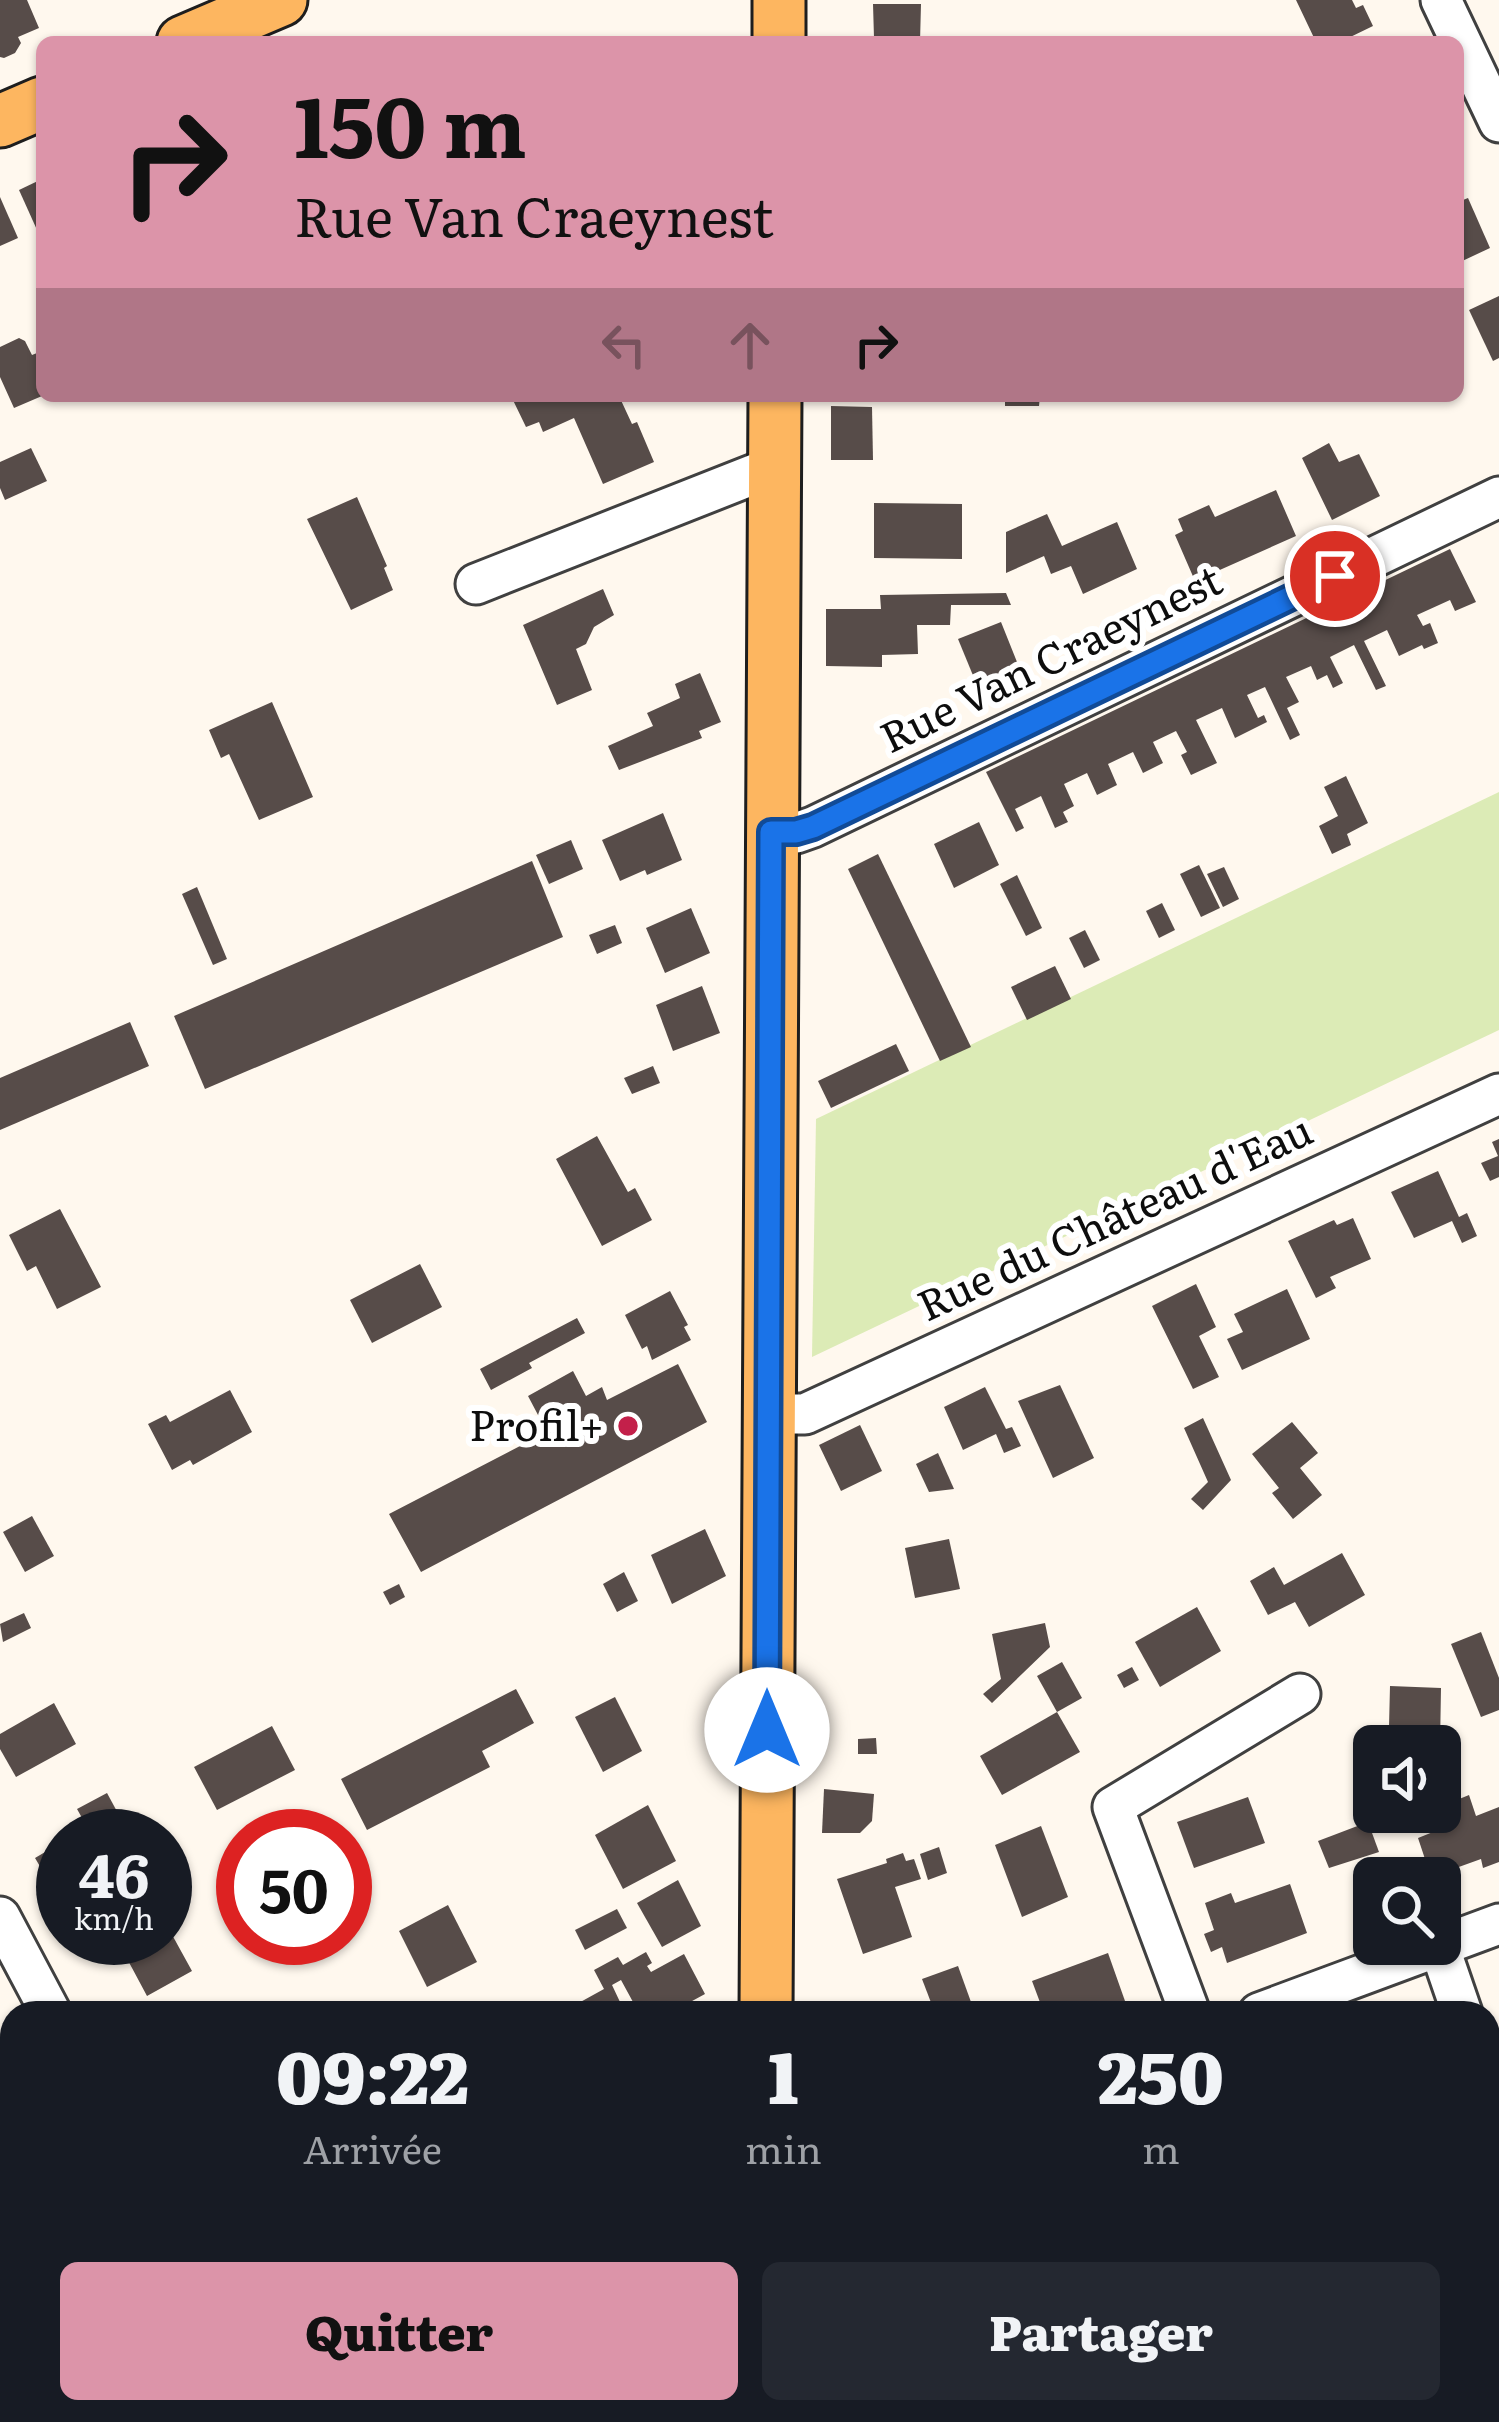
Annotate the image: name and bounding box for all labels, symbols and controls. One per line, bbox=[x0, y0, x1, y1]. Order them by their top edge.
text: 150 m bbox=[294, 59, 527, 184]
icon: right bbox=[96, 84, 252, 240]
text: Rue Van Craeynest bbox=[294, 173, 774, 254]
icon: left bbox=[591, 312, 657, 378]
icon: ahead bbox=[717, 312, 783, 378]
icon: right bbox=[843, 312, 909, 378]
pin bbox=[1284, 525, 1386, 627]
icon: arrive bbox=[1302, 543, 1368, 609]
street label: Rue Van Craeynest bbox=[868, 547, 1231, 766]
street label: Rue du Château d'Eau bbox=[906, 1096, 1321, 1334]
place label: Profil+ bbox=[469, 1392, 604, 1454]
marker: Profil+ bbox=[615, 1413, 641, 1439]
position arrow bbox=[704, 1667, 830, 1793]
map controls bbox=[1353, 1725, 1461, 1965]
button: sound bbox=[1353, 1725, 1461, 1833]
speed limit sign: 50 bbox=[216, 1809, 372, 1965]
text: 46 bbox=[78, 1827, 150, 1916]
button: search bbox=[1353, 1857, 1461, 1965]
text: km/h bbox=[74, 1895, 154, 1939]
text: 09:22 bbox=[276, 2019, 469, 2126]
text: 1 bbox=[768, 2019, 798, 2126]
text: 250 bbox=[1098, 2019, 1224, 2126]
text: Arrivée bbox=[303, 2118, 442, 2176]
text: min bbox=[745, 2118, 822, 2176]
text: m bbox=[1142, 2118, 1180, 2176]
button: Quitter bbox=[60, 2262, 738, 2400]
button: Partager bbox=[762, 2262, 1440, 2400]

